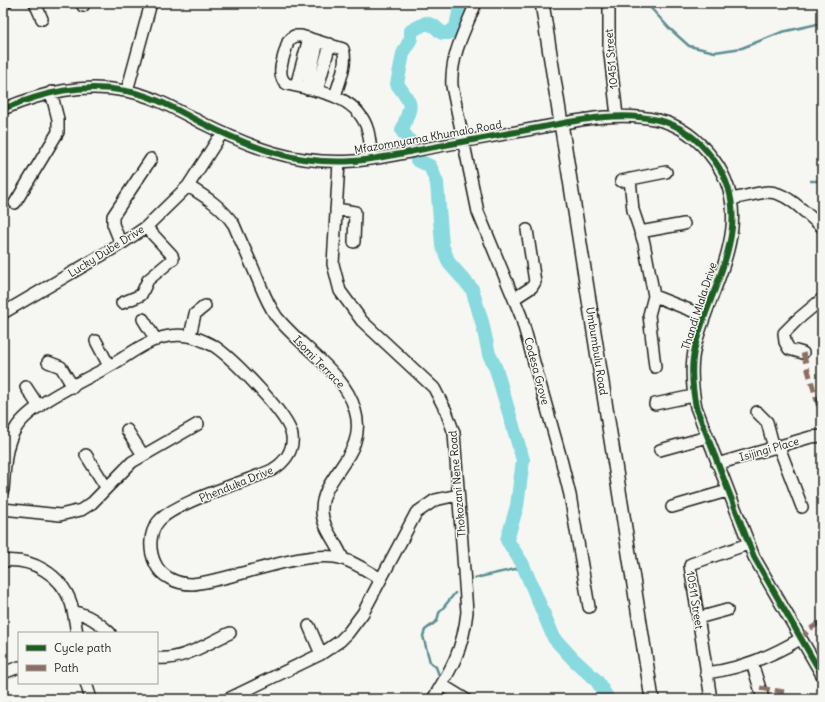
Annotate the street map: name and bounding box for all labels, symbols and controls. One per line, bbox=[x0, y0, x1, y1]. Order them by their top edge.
street label: 10451 Street bbox=[601, 28, 621, 90]
street label: Mfazomnyama Khumalo Road bbox=[353, 117, 503, 157]
street label: Lucky Dube Drive bbox=[65, 222, 147, 280]
street label: Thandi Mlala Drive bbox=[678, 260, 720, 352]
street label: Umbumbulu Road bbox=[583, 306, 611, 397]
street label: Isomi Terrace bbox=[290, 333, 348, 391]
street label: Codesa Grove bbox=[521, 336, 553, 406]
street label: Thokozani Nene Road bbox=[445, 430, 469, 538]
street label: Isijingi Place bbox=[738, 434, 801, 464]
street label: Phenduka Drive bbox=[197, 463, 275, 505]
street label: 10511 Street bbox=[683, 570, 707, 630]
legend bbox=[18, 632, 158, 684]
text: Cycle path bbox=[54, 640, 111, 655]
text: Path bbox=[54, 660, 79, 675]

